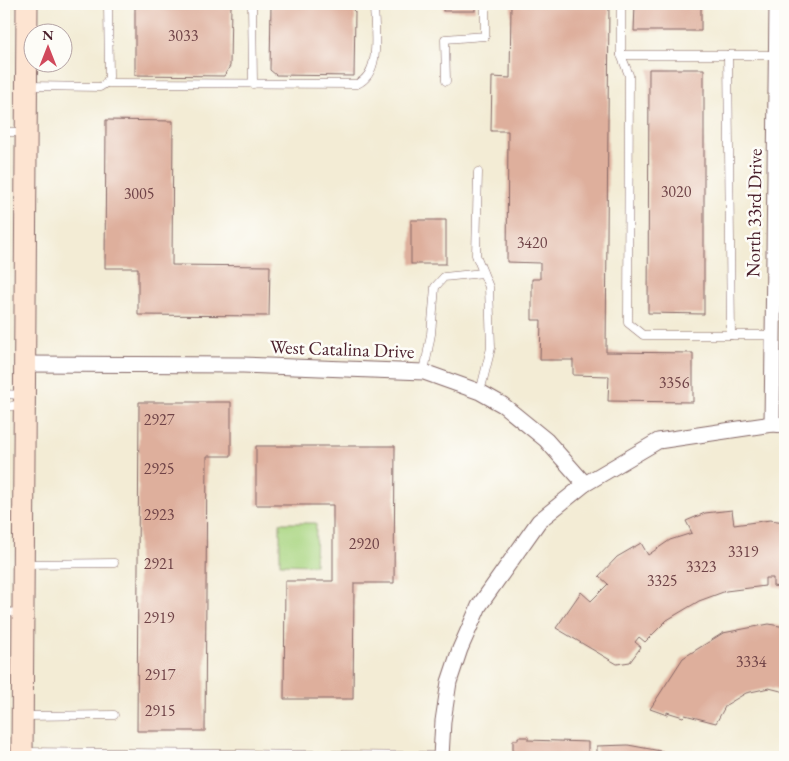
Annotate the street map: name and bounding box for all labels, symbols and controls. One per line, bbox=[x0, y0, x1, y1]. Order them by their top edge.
north arrow bbox=[22, 22, 72, 72]
house number: 3033 bbox=[168, 25, 199, 46]
text: N bbox=[42, 26, 54, 44]
street label: North 33rd Drive bbox=[740, 148, 768, 278]
house number: 3020 bbox=[661, 181, 692, 202]
house number: 3005 bbox=[124, 183, 154, 204]
house number: 3420 bbox=[517, 232, 548, 253]
street label: West Catalina Drive bbox=[269, 334, 415, 364]
house number: 3356 bbox=[659, 372, 690, 393]
house number: 2927 bbox=[144, 409, 175, 430]
house number: 2925 bbox=[144, 458, 174, 479]
house number: 2923 bbox=[144, 504, 175, 525]
house number: 2920 bbox=[349, 533, 380, 554]
house number: 3319 bbox=[728, 541, 759, 562]
house number: 2921 bbox=[144, 553, 174, 574]
house number: 3323 bbox=[686, 556, 717, 577]
house number: 3325 bbox=[647, 570, 677, 591]
house number: 2919 bbox=[144, 607, 175, 628]
house number: 3334 bbox=[736, 651, 767, 672]
house number: 2917 bbox=[145, 664, 176, 685]
house number: 2915 bbox=[145, 700, 175, 721]

